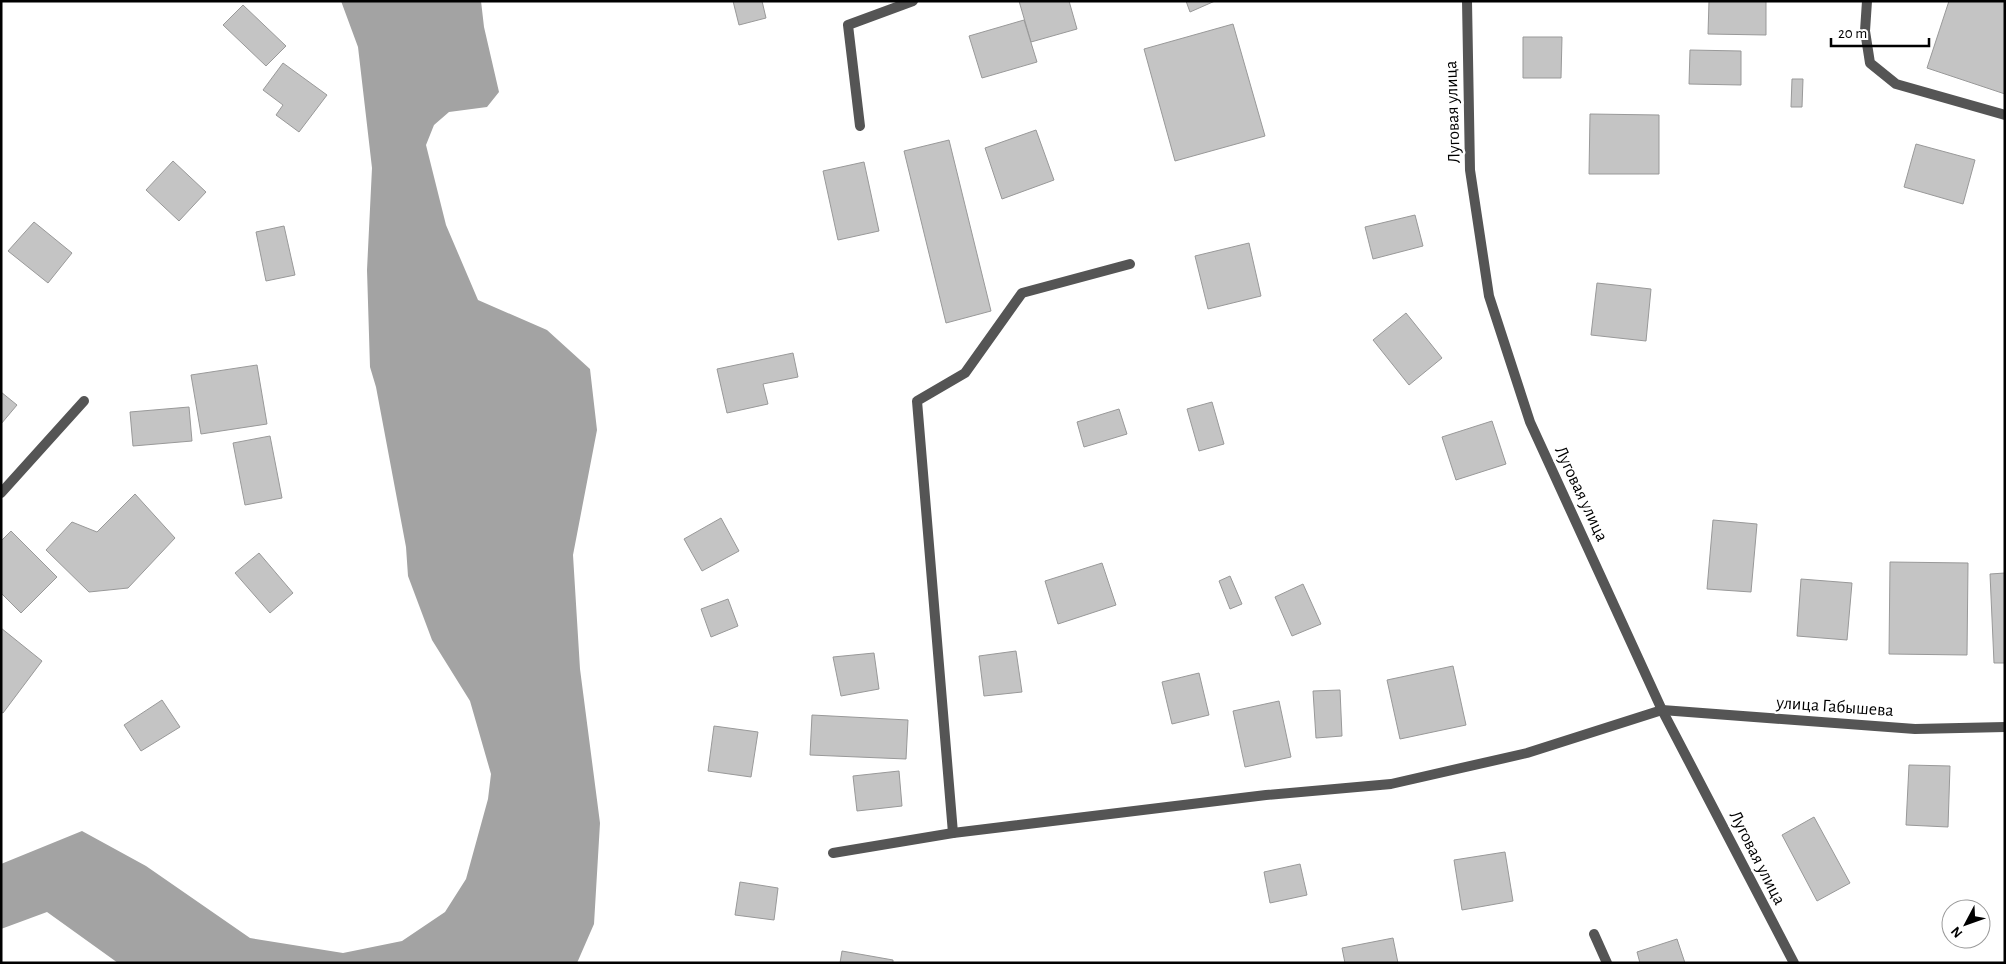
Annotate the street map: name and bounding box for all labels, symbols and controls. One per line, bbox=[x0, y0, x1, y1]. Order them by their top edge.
scale bar bbox=[1831, 15, 1928, 47]
text: 20 m bbox=[1838, 26, 1867, 41]
street label: Луговая улица bbox=[1442, 60, 1464, 164]
street label: Луговая улица bbox=[1551, 444, 1611, 544]
street label: улица Габышева bbox=[1775, 693, 1894, 720]
street label: Луговая улица bbox=[1726, 808, 1788, 908]
north arrow bbox=[1941, 899, 1991, 949]
text: N bbox=[1948, 924, 1965, 940]

